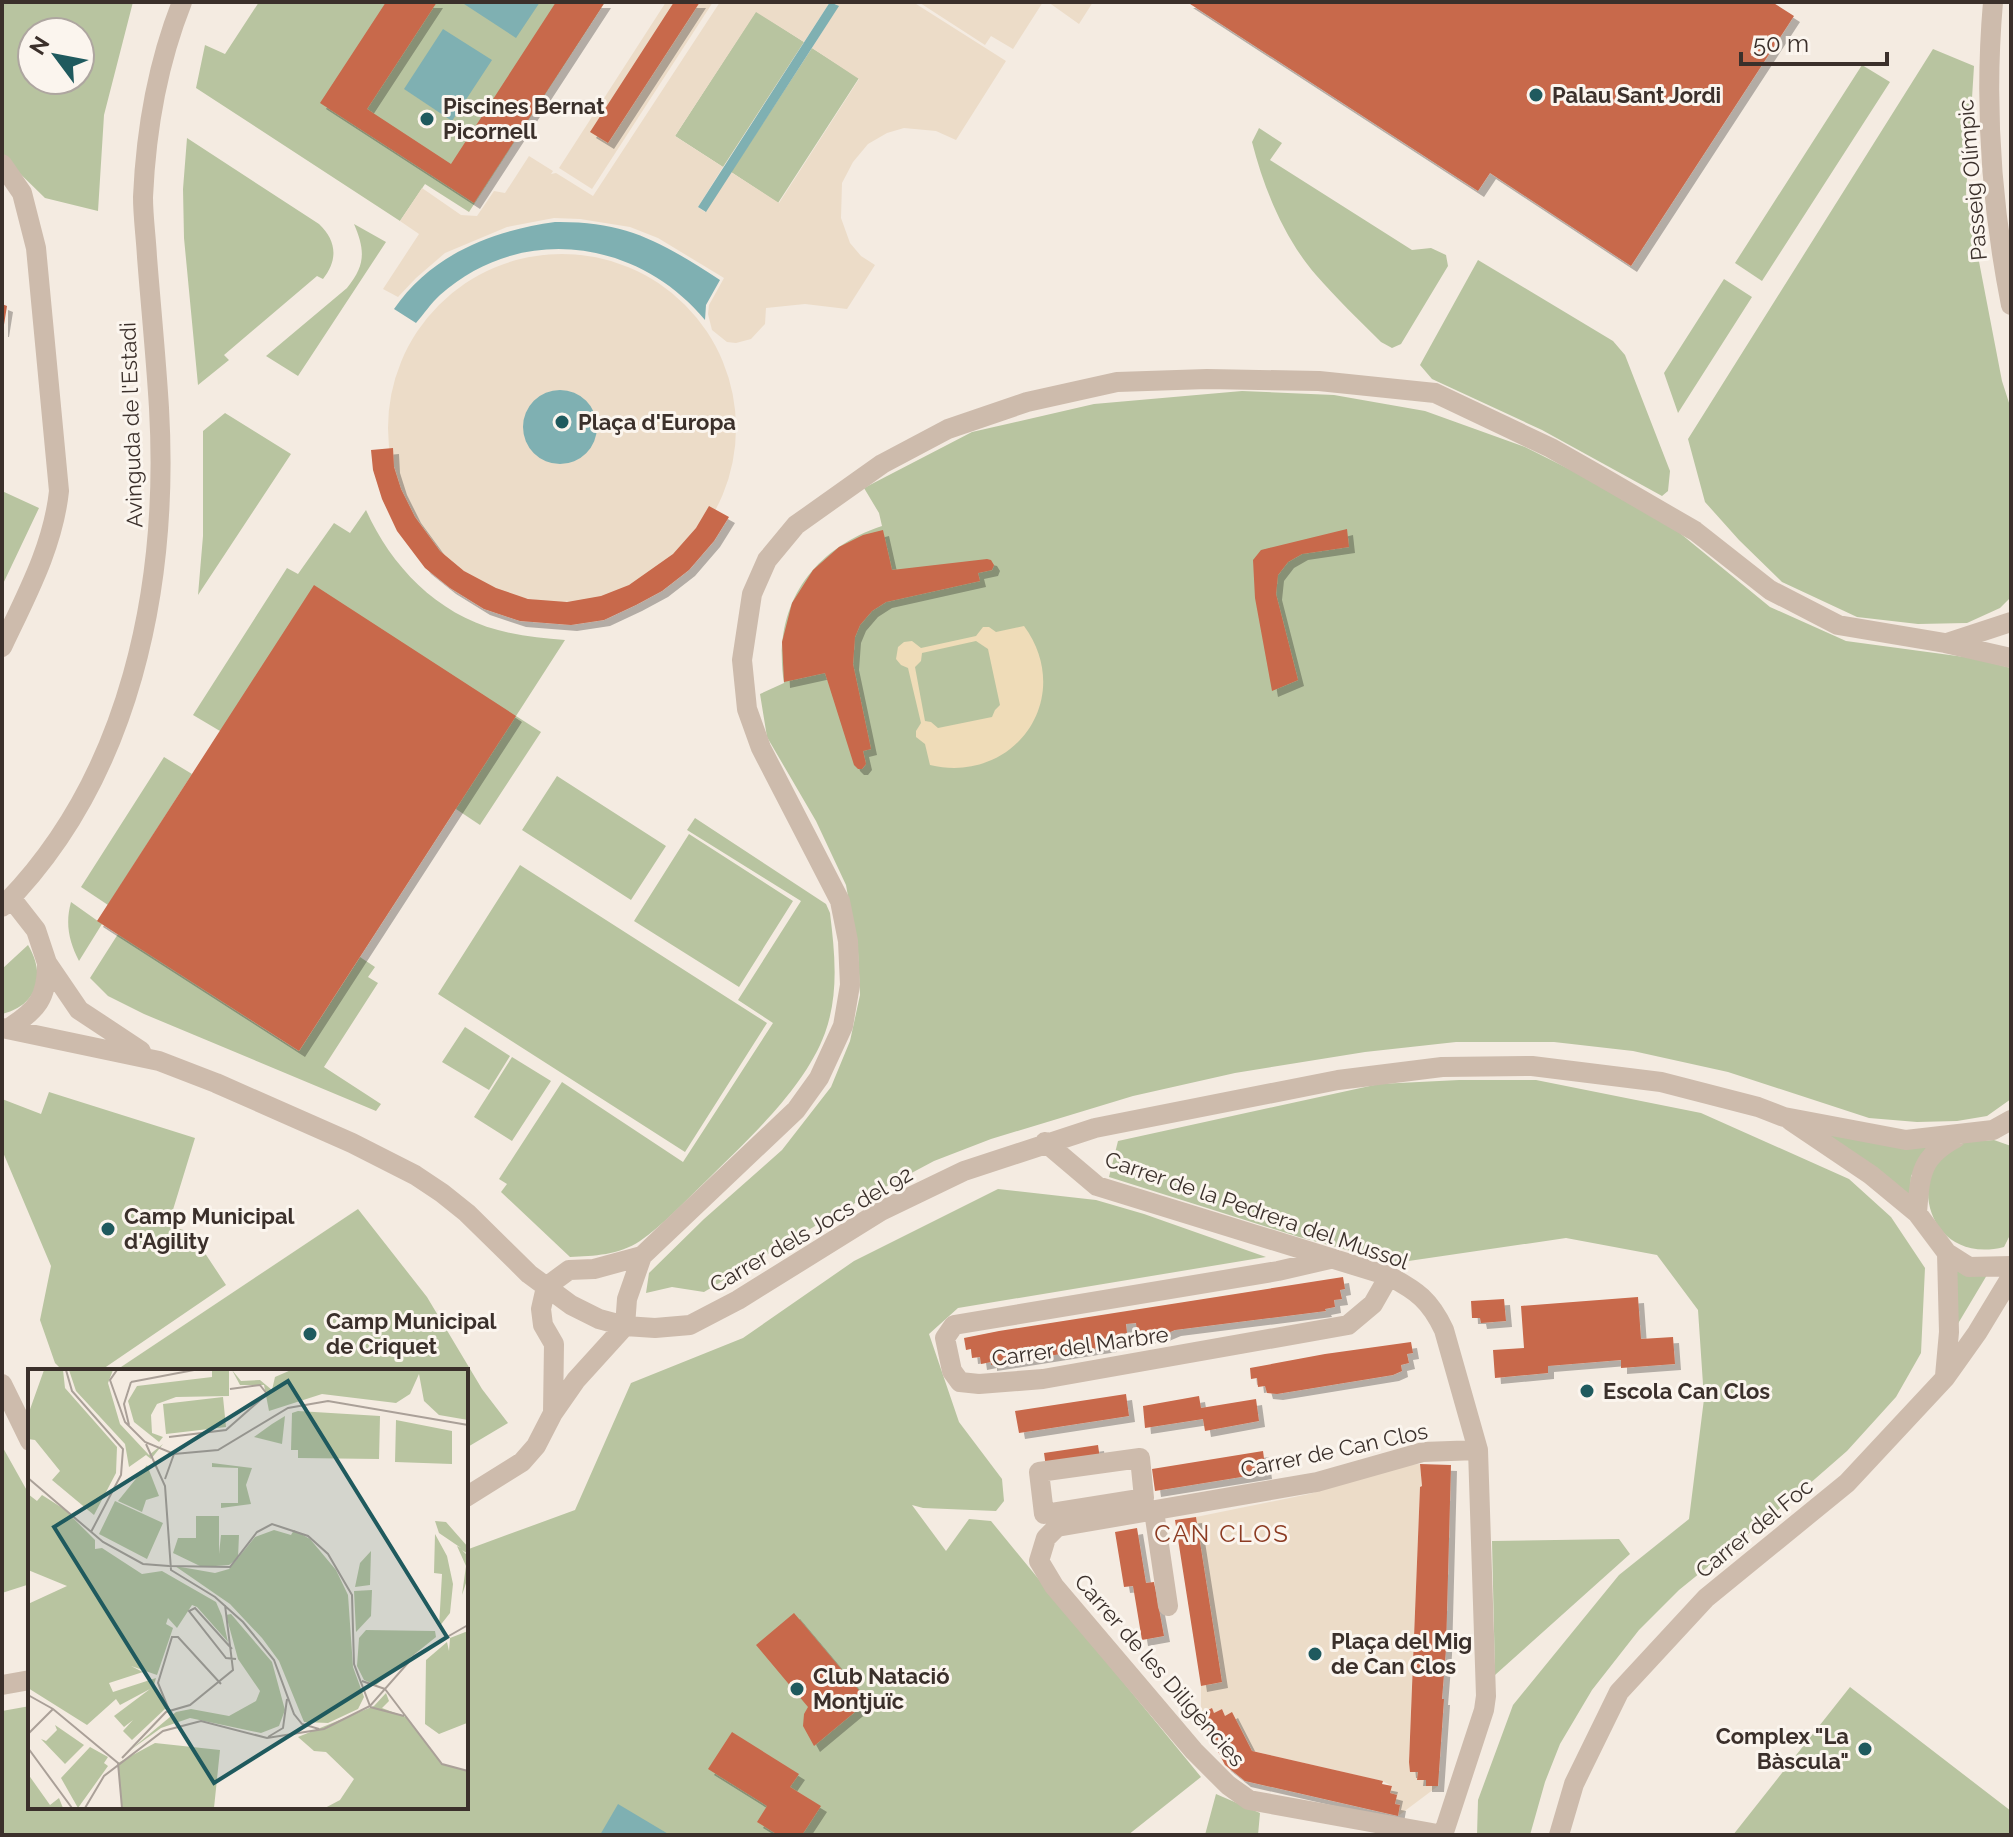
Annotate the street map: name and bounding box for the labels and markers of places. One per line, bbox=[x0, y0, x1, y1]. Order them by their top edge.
place label: Palau Sant Jordi bbox=[1552, 82, 1721, 108]
marker: Palau Sant Jordi bbox=[1527, 86, 1545, 104]
place label: Piscines Bernat Picornell bbox=[443, 93, 605, 144]
marker: Piscines Bernat Picornell bbox=[418, 110, 436, 128]
place label: Plaça d'Europa bbox=[578, 409, 736, 435]
marker: Plaça d'Europa bbox=[553, 413, 571, 431]
place label: Camp Municipal d'Agility bbox=[124, 1203, 296, 1254]
marker: Camp Municipal d'Agility bbox=[99, 1220, 117, 1238]
place label: Camp Municipal de Criquet bbox=[326, 1308, 498, 1359]
marker: Camp Municipal de Criquet bbox=[301, 1325, 319, 1343]
place label: Escola Can Clos bbox=[1603, 1378, 1770, 1404]
marker: Escola Can Clos bbox=[1578, 1382, 1596, 1400]
place label: Plaça del Mig de Can Clos bbox=[1331, 1628, 1472, 1679]
marker: Plaça del Mig de Can Clos bbox=[1306, 1645, 1324, 1663]
place label: Club Natació Montjuïc bbox=[813, 1663, 949, 1714]
marker: Club Natació Montjuïc bbox=[788, 1680, 806, 1698]
place label: Complex "La Bàscula" bbox=[1716, 1723, 1849, 1774]
marker: Complex "La Bàscula" bbox=[1856, 1740, 1874, 1758]

